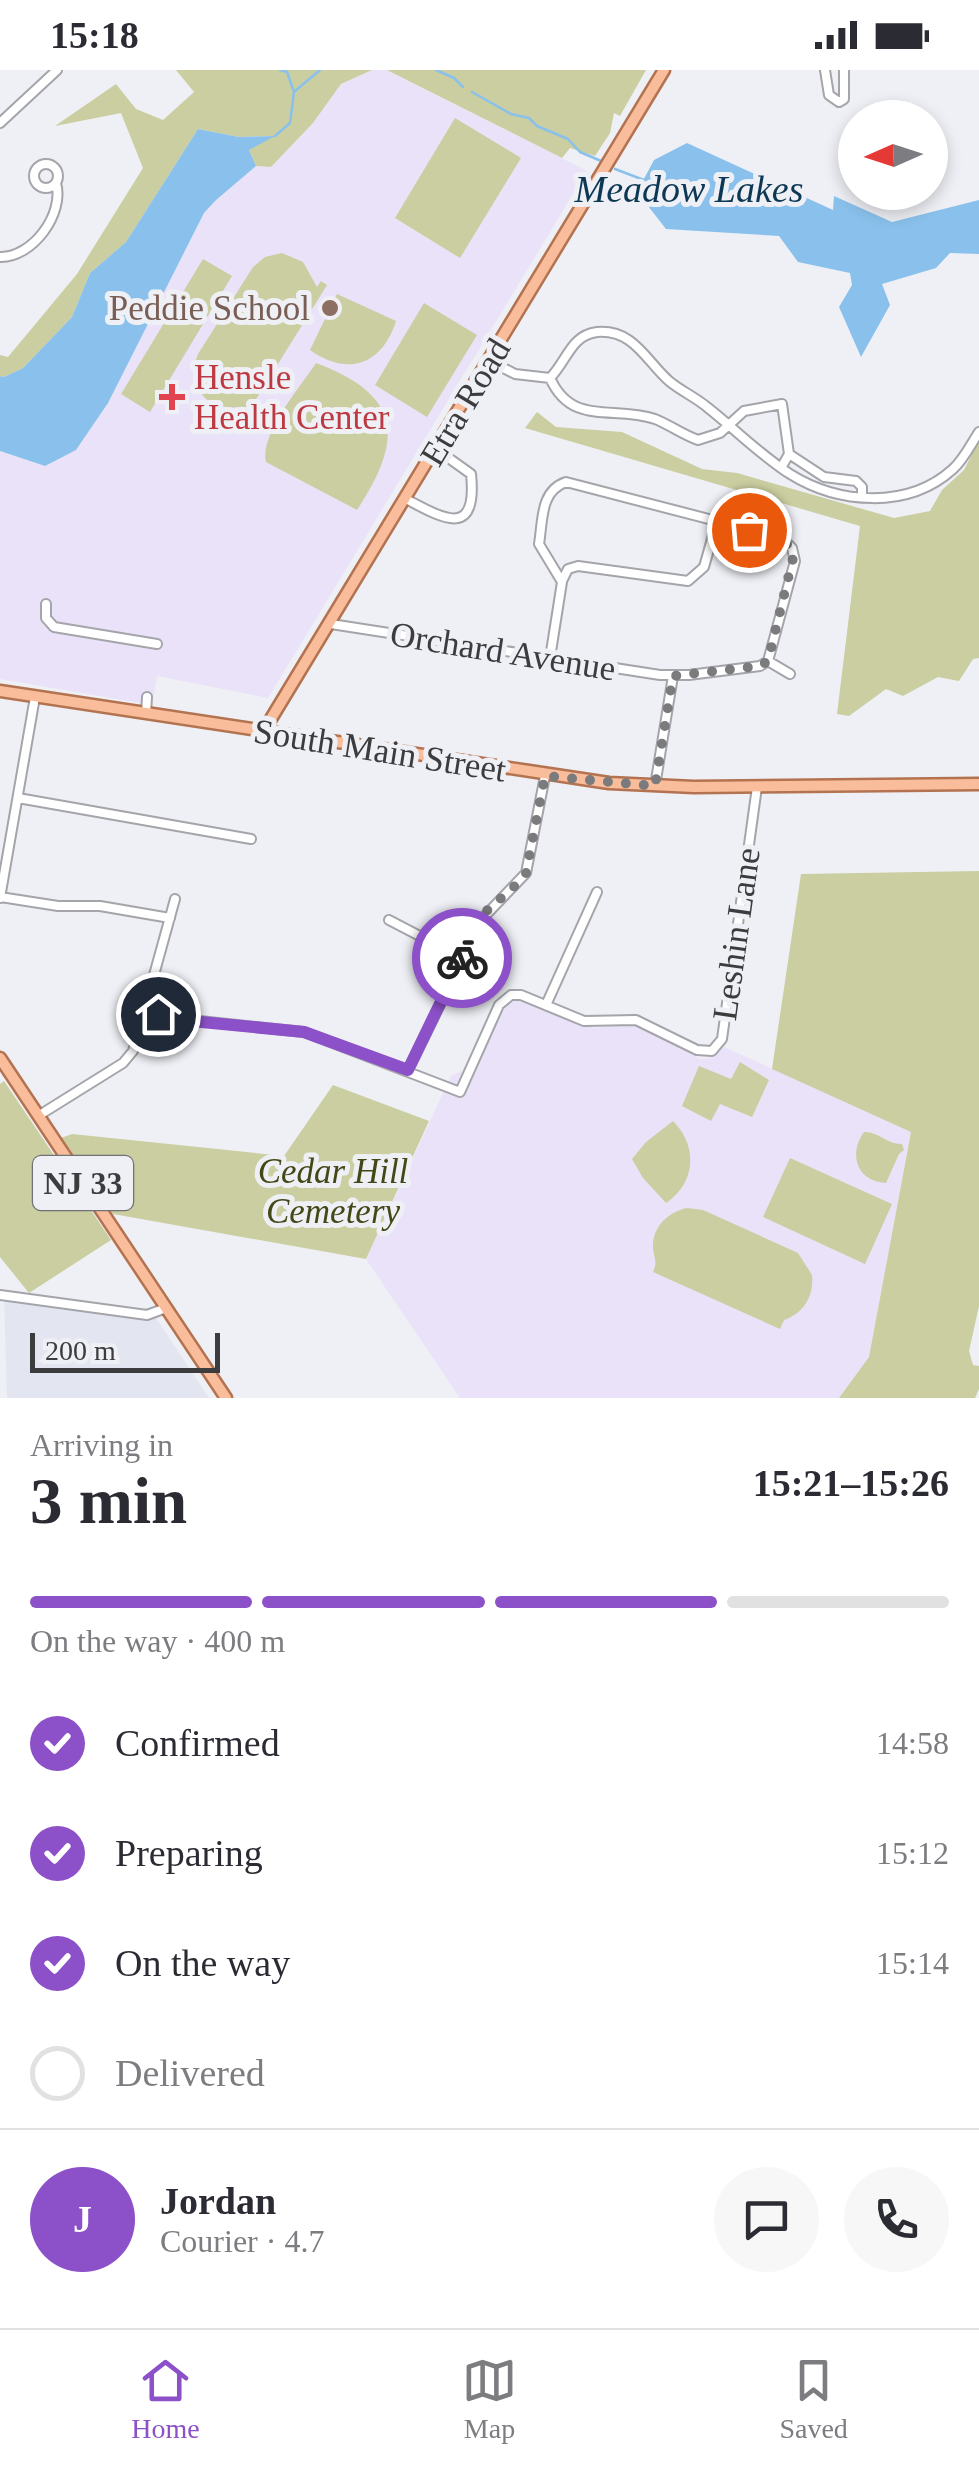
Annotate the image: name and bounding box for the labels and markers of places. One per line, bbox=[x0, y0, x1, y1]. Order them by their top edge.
place label: Peddie School bbox=[109, 289, 310, 328]
marker: Peddie School bbox=[319, 297, 341, 319]
place label: Hensle Health Center bbox=[194, 358, 390, 437]
marker: Hensle Health Center bbox=[159, 384, 185, 410]
pin bbox=[707, 488, 792, 573]
pin bbox=[116, 972, 201, 1057]

